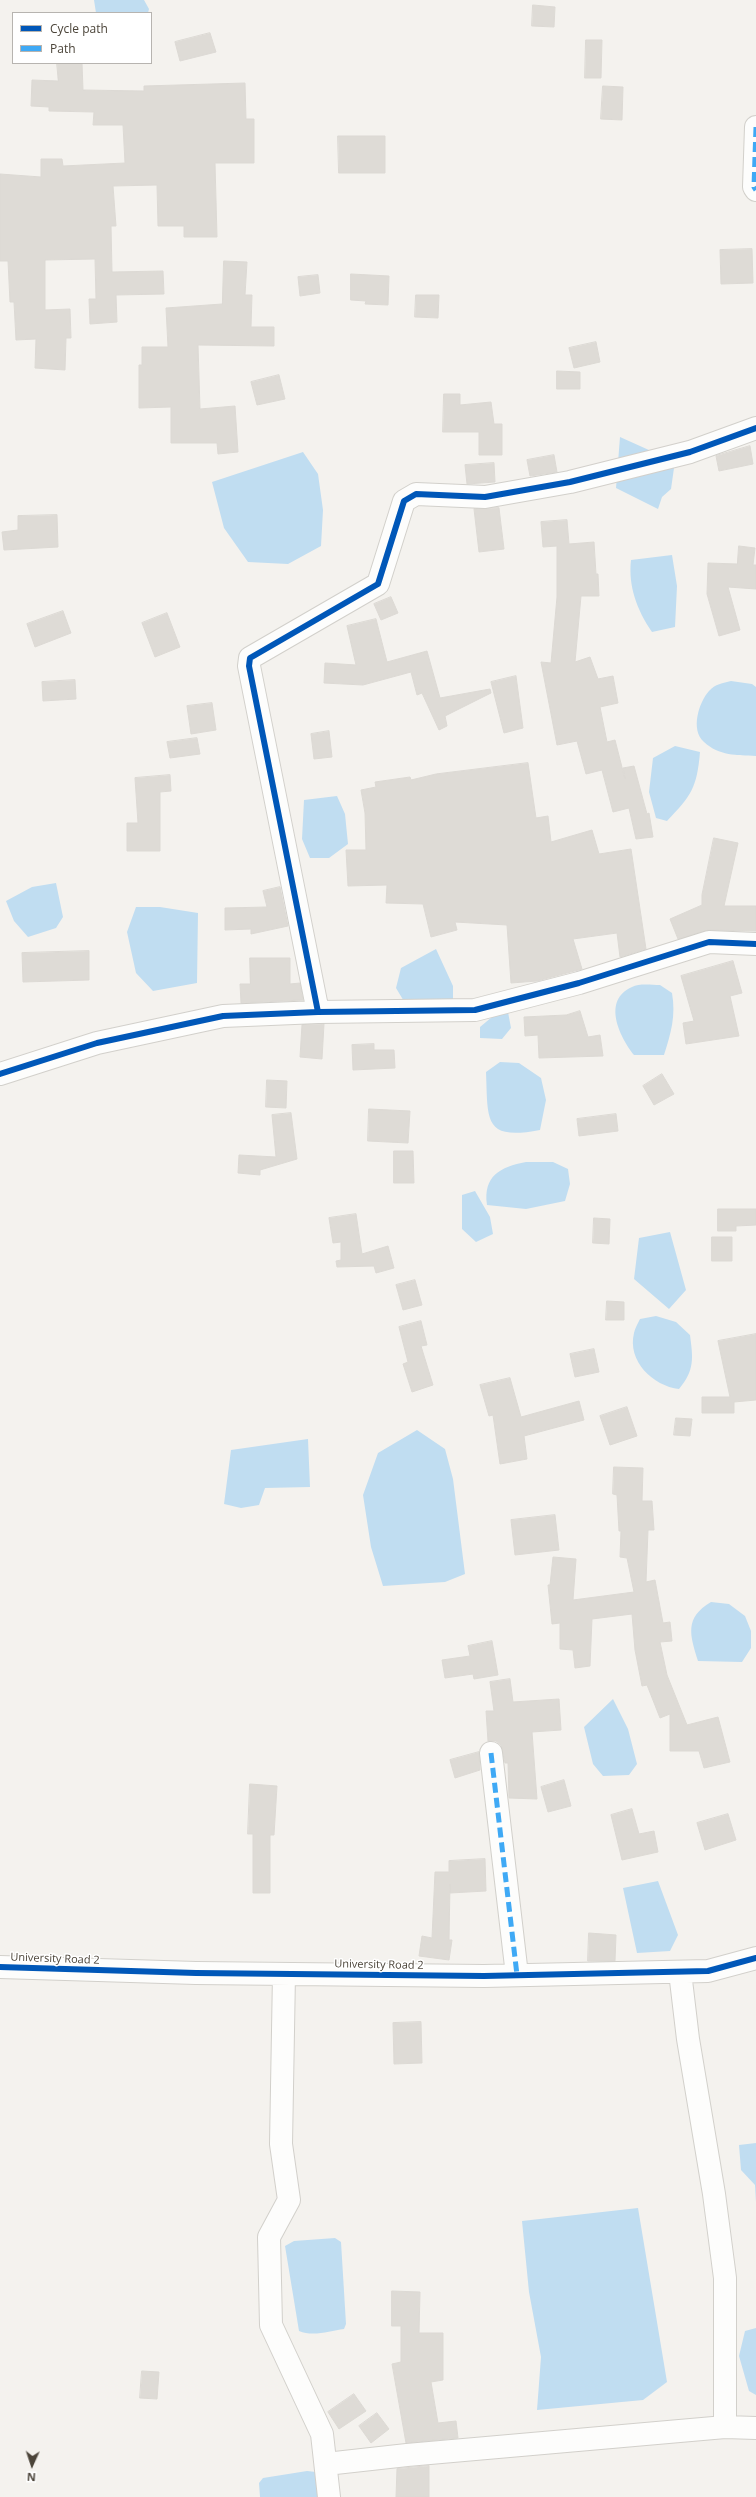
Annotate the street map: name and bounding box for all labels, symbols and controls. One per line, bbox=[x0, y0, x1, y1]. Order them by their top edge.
legend bbox=[12, 12, 152, 64]
text: Cycle path bbox=[50, 20, 108, 37]
text: Path bbox=[50, 40, 76, 57]
street label: University Road 2 bbox=[10, 1951, 100, 1967]
street label: University Road 2 bbox=[334, 1958, 424, 1972]
north arrow bbox=[12, 2445, 52, 2485]
text: N bbox=[26, 2470, 36, 2485]

